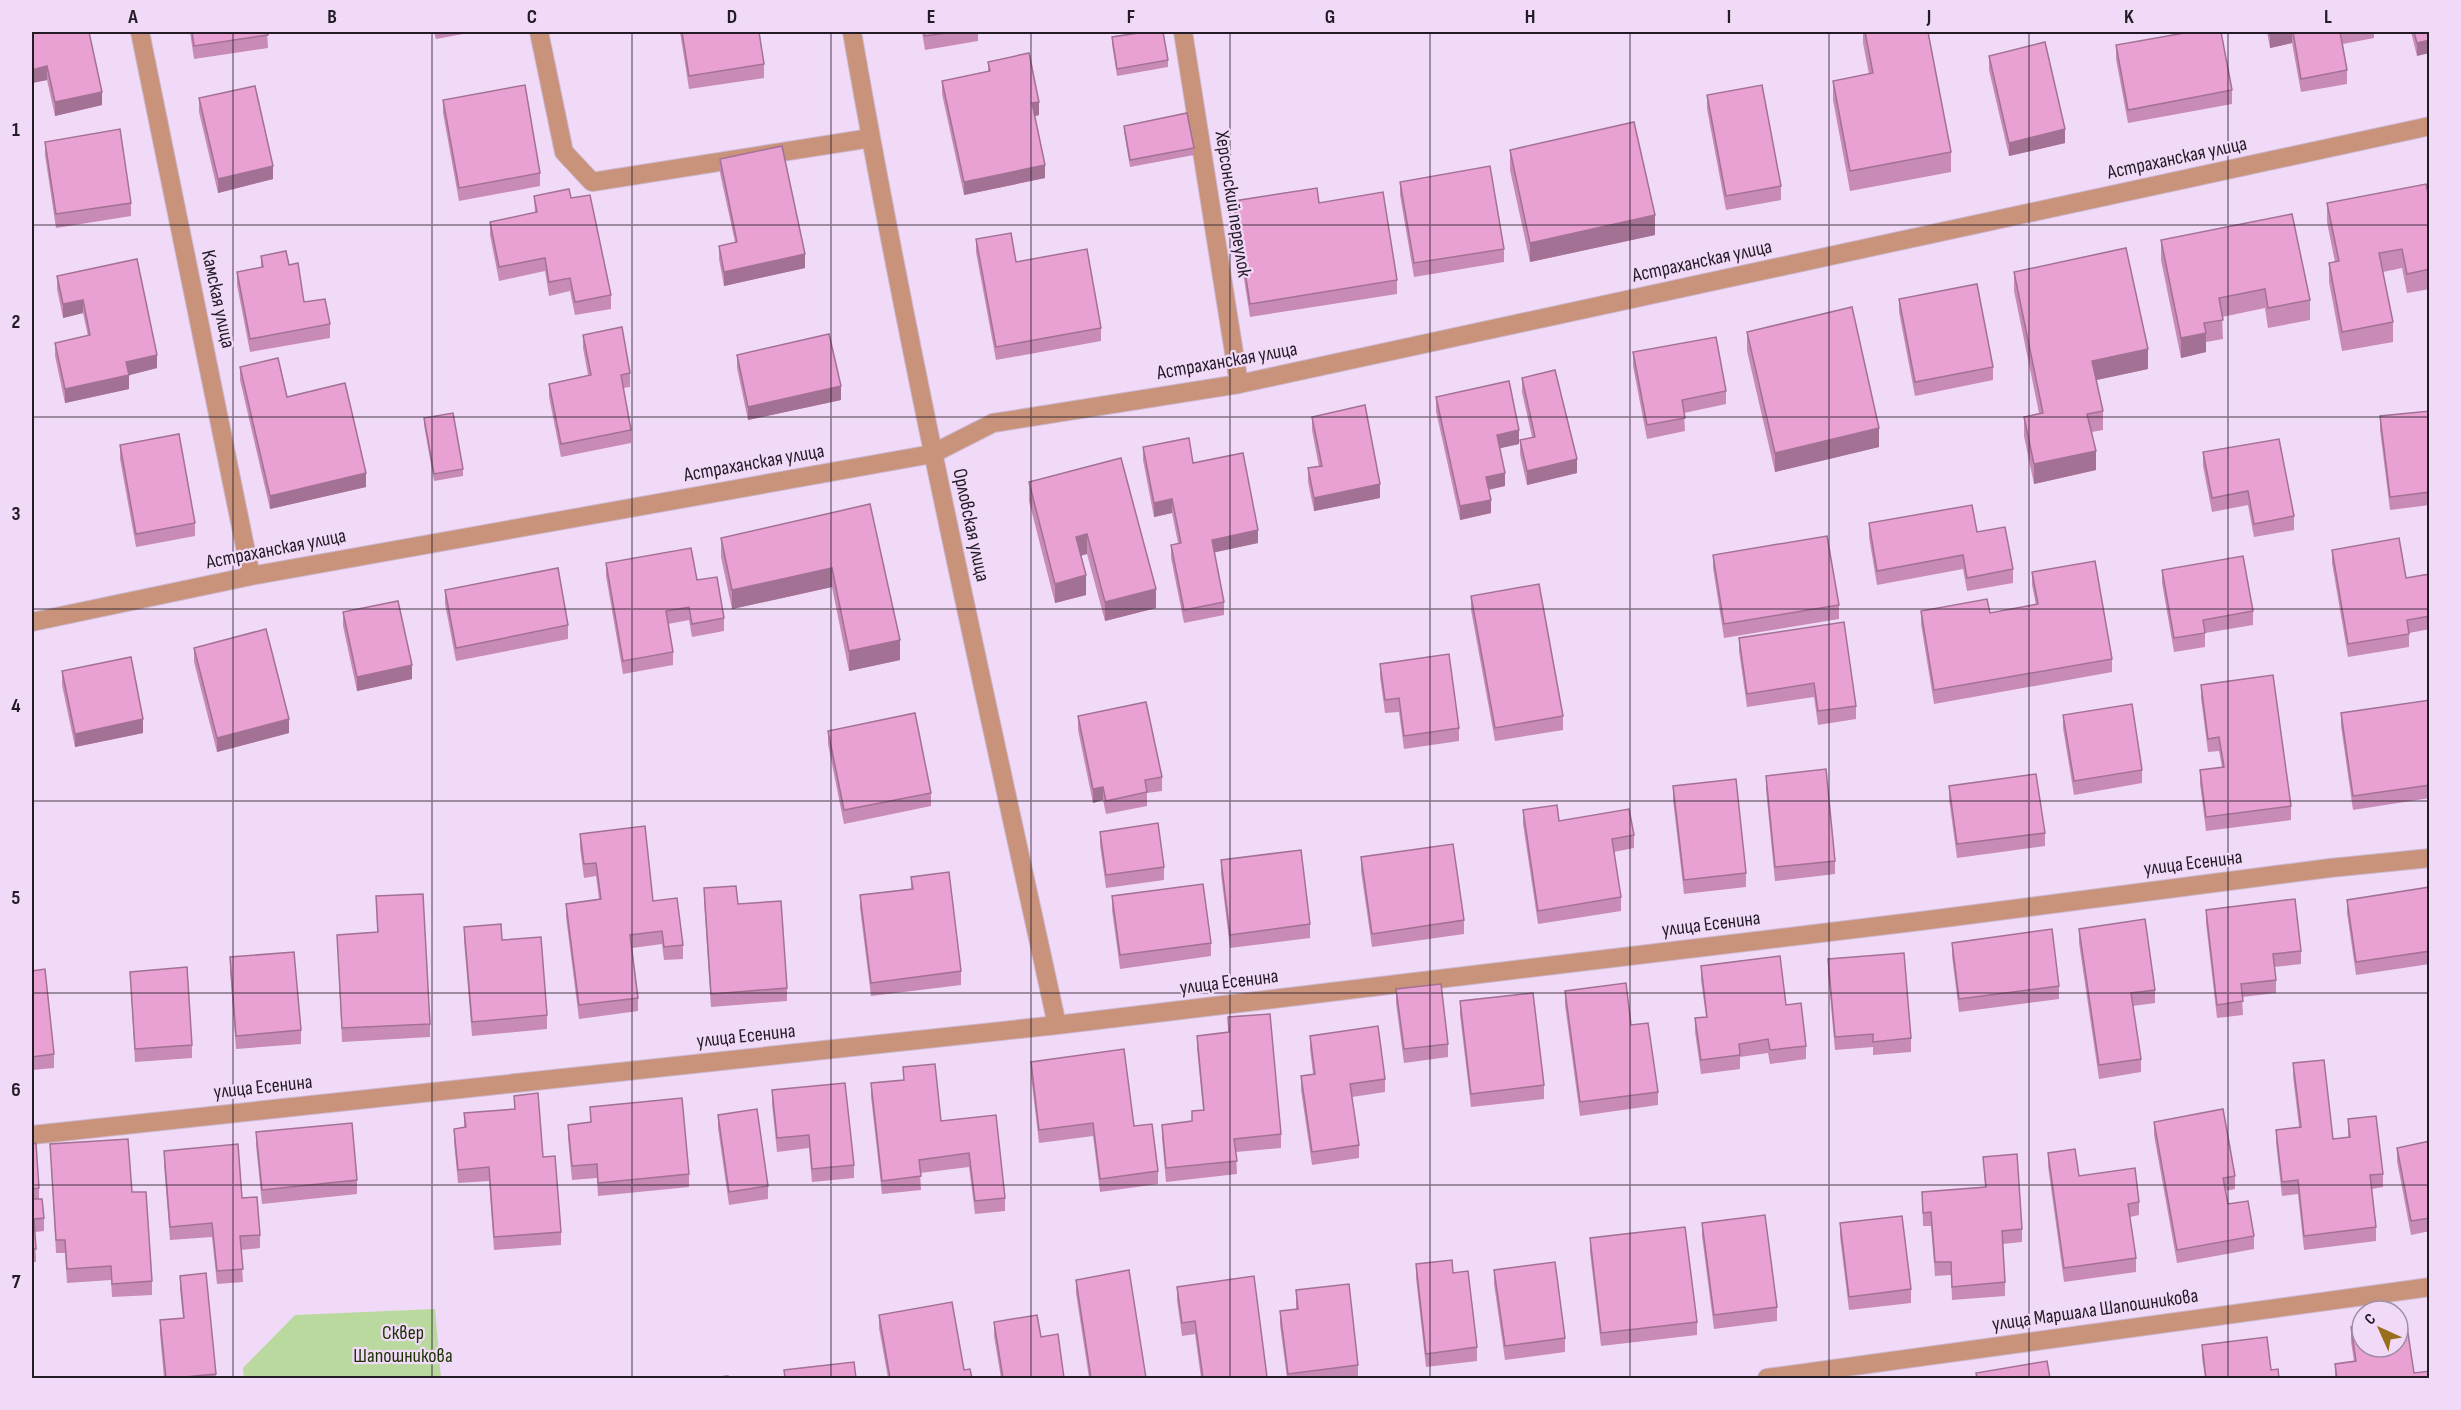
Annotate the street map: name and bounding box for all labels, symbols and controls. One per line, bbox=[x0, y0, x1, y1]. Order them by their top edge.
text: A bbox=[127, 5, 138, 29]
text: B bbox=[327, 5, 337, 29]
text: C bbox=[527, 5, 537, 29]
text: D bbox=[727, 5, 737, 29]
text: E bbox=[927, 5, 935, 29]
text: F bbox=[1127, 5, 1135, 29]
text: G bbox=[1325, 5, 1335, 29]
text: H bbox=[1525, 5, 1535, 29]
text: I bbox=[1727, 5, 1731, 29]
text: J bbox=[1926, 5, 1931, 29]
text: K bbox=[2124, 5, 2134, 29]
text: L bbox=[2324, 5, 2332, 29]
text: 1 bbox=[12, 118, 20, 142]
street label: Херсонский переулок bbox=[1209, 128, 1256, 279]
street label: Астраханская улица bbox=[2104, 131, 2249, 185]
street label: Астраханская улица bbox=[1629, 234, 1774, 288]
street label: Камская улица bbox=[196, 248, 240, 350]
text: 2 bbox=[12, 310, 20, 334]
street label: Астраханская улица bbox=[1154, 337, 1299, 385]
street label: Астраханская улица bbox=[681, 439, 826, 487]
street label: Орловская улица bbox=[947, 466, 995, 584]
text: 3 bbox=[12, 502, 21, 526]
street label: Астраханская улица bbox=[203, 524, 348, 575]
text: 4 bbox=[11, 694, 21, 718]
street label: улица Есенина bbox=[2142, 845, 2244, 881]
text: 5 bbox=[12, 886, 21, 910]
street label: улица Есенина bbox=[1660, 906, 1762, 942]
street label: улица Есенина bbox=[1178, 964, 1280, 1000]
street label: улица Есенина bbox=[695, 1019, 797, 1053]
street label: улица Есенина bbox=[212, 1070, 314, 1104]
text: 6 bbox=[11, 1078, 21, 1102]
text: 7 bbox=[12, 1270, 21, 1294]
street label: улица Маршала Шапошникова bbox=[1990, 1284, 2200, 1336]
north arrow bbox=[2350, 1299, 2410, 1359]
text: С bbox=[2361, 1310, 2380, 1329]
park label: Сквер Шапошникова bbox=[353, 1321, 453, 1368]

